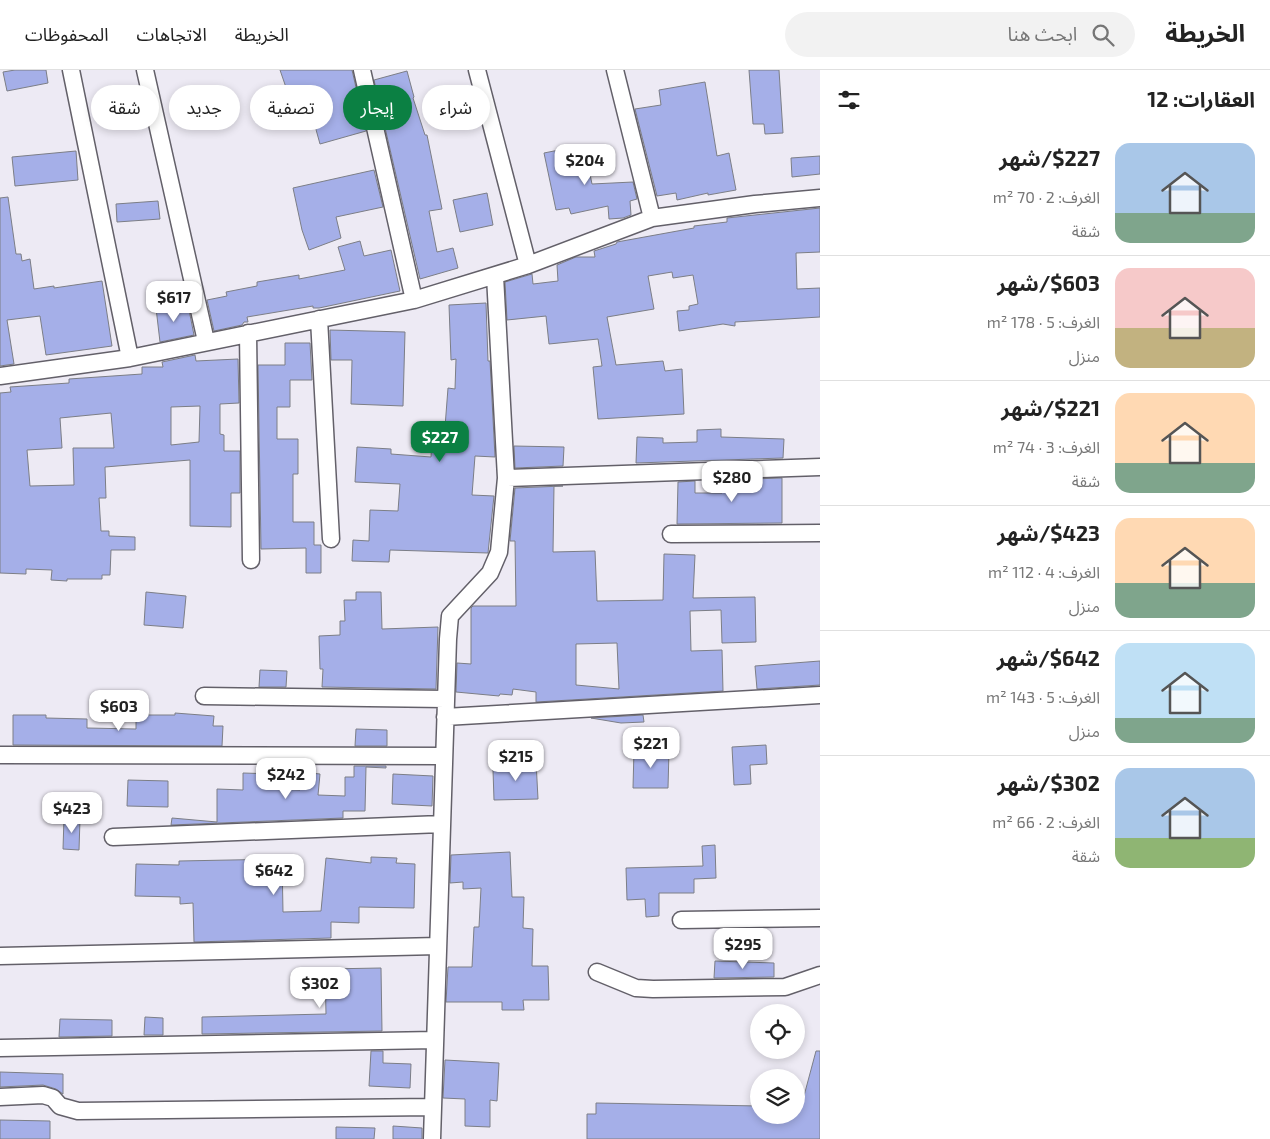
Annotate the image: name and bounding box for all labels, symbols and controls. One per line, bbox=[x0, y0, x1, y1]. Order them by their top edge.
search box bbox=[785, 12, 1135, 57]
text: الخريطة bbox=[1165, 18, 1245, 47]
icon: search bbox=[1089, 21, 1117, 49]
text: ابحث هنا bbox=[1008, 22, 1077, 45]
text: المحفوظات bbox=[25, 23, 109, 45]
text: الاتجاهات bbox=[137, 23, 207, 45]
text: الخريطة bbox=[235, 23, 289, 45]
chip: شقة bbox=[91, 85, 159, 130]
chip: جديد bbox=[169, 85, 240, 130]
chip: تصفية bbox=[250, 85, 333, 130]
chip: إيجار bbox=[343, 85, 412, 130]
chip: شراء bbox=[422, 85, 490, 130]
icon: filters bbox=[835, 86, 863, 114]
text: العقارات: 12 bbox=[1147, 86, 1255, 111]
pin: $204 bbox=[555, 144, 615, 186]
text: $227/شهر bbox=[999, 145, 1100, 170]
text: $204 bbox=[566, 150, 604, 169]
icon: home bbox=[1155, 163, 1215, 223]
text: الغرف: 2 · 70 m² bbox=[993, 187, 1100, 206]
text: شقة bbox=[1072, 221, 1100, 240]
text: $603/شهر bbox=[997, 270, 1100, 295]
pin: $617 bbox=[144, 280, 204, 323]
text: $617 bbox=[157, 287, 191, 306]
icon: home bbox=[1155, 288, 1215, 348]
text: الغرف: 5 · 178 m² bbox=[987, 312, 1100, 331]
text: منزل bbox=[1069, 346, 1100, 365]
text: $221/شهر bbox=[1001, 395, 1100, 420]
icon: home bbox=[1155, 413, 1215, 473]
pin: $227 bbox=[410, 420, 470, 463]
text: $227 bbox=[422, 427, 458, 446]
text: الغرف: 3 · 74 m² bbox=[993, 437, 1100, 456]
pin: $280 bbox=[702, 460, 762, 503]
text: $280 bbox=[713, 467, 751, 486]
text: شقة bbox=[1072, 471, 1100, 490]
text: $423/شهر bbox=[997, 520, 1100, 545]
icon: home bbox=[1155, 538, 1215, 598]
text: الغرف: 4 · 112 m² bbox=[988, 562, 1100, 581]
text: منزل bbox=[1069, 596, 1100, 615]
text: $642/شهر bbox=[997, 645, 1100, 670]
icon: home bbox=[1155, 663, 1215, 723]
text: الغرف: 5 · 143 m² bbox=[986, 687, 1100, 706]
pin: $603 bbox=[89, 690, 149, 732]
text: $603 bbox=[100, 696, 138, 715]
text: منزل bbox=[1069, 721, 1100, 740]
pin: $221 bbox=[621, 726, 681, 769]
text: $221 bbox=[634, 733, 668, 752]
pin: $215 bbox=[486, 740, 546, 782]
text: $215 bbox=[499, 746, 533, 765]
pin: $242 bbox=[256, 758, 316, 800]
text: $242 bbox=[267, 764, 305, 783]
text: $302/شهر bbox=[997, 770, 1100, 795]
icon: home bbox=[1155, 788, 1215, 848]
pin: $423 bbox=[42, 792, 102, 834]
text: $423 bbox=[53, 798, 91, 817]
text: الغرف: 2 · 66 m² bbox=[992, 812, 1100, 831]
text: شقة bbox=[1072, 846, 1100, 865]
pin: $642 bbox=[244, 854, 304, 896]
text: $642 bbox=[255, 860, 293, 879]
pin: $295 bbox=[713, 928, 773, 970]
text: $295 bbox=[725, 934, 761, 953]
pin: $302 bbox=[290, 966, 350, 1009]
text: $302 bbox=[301, 973, 339, 992]
map controls bbox=[750, 1004, 805, 1124]
button: locate bbox=[750, 1004, 805, 1059]
button: layers bbox=[750, 1069, 805, 1124]

